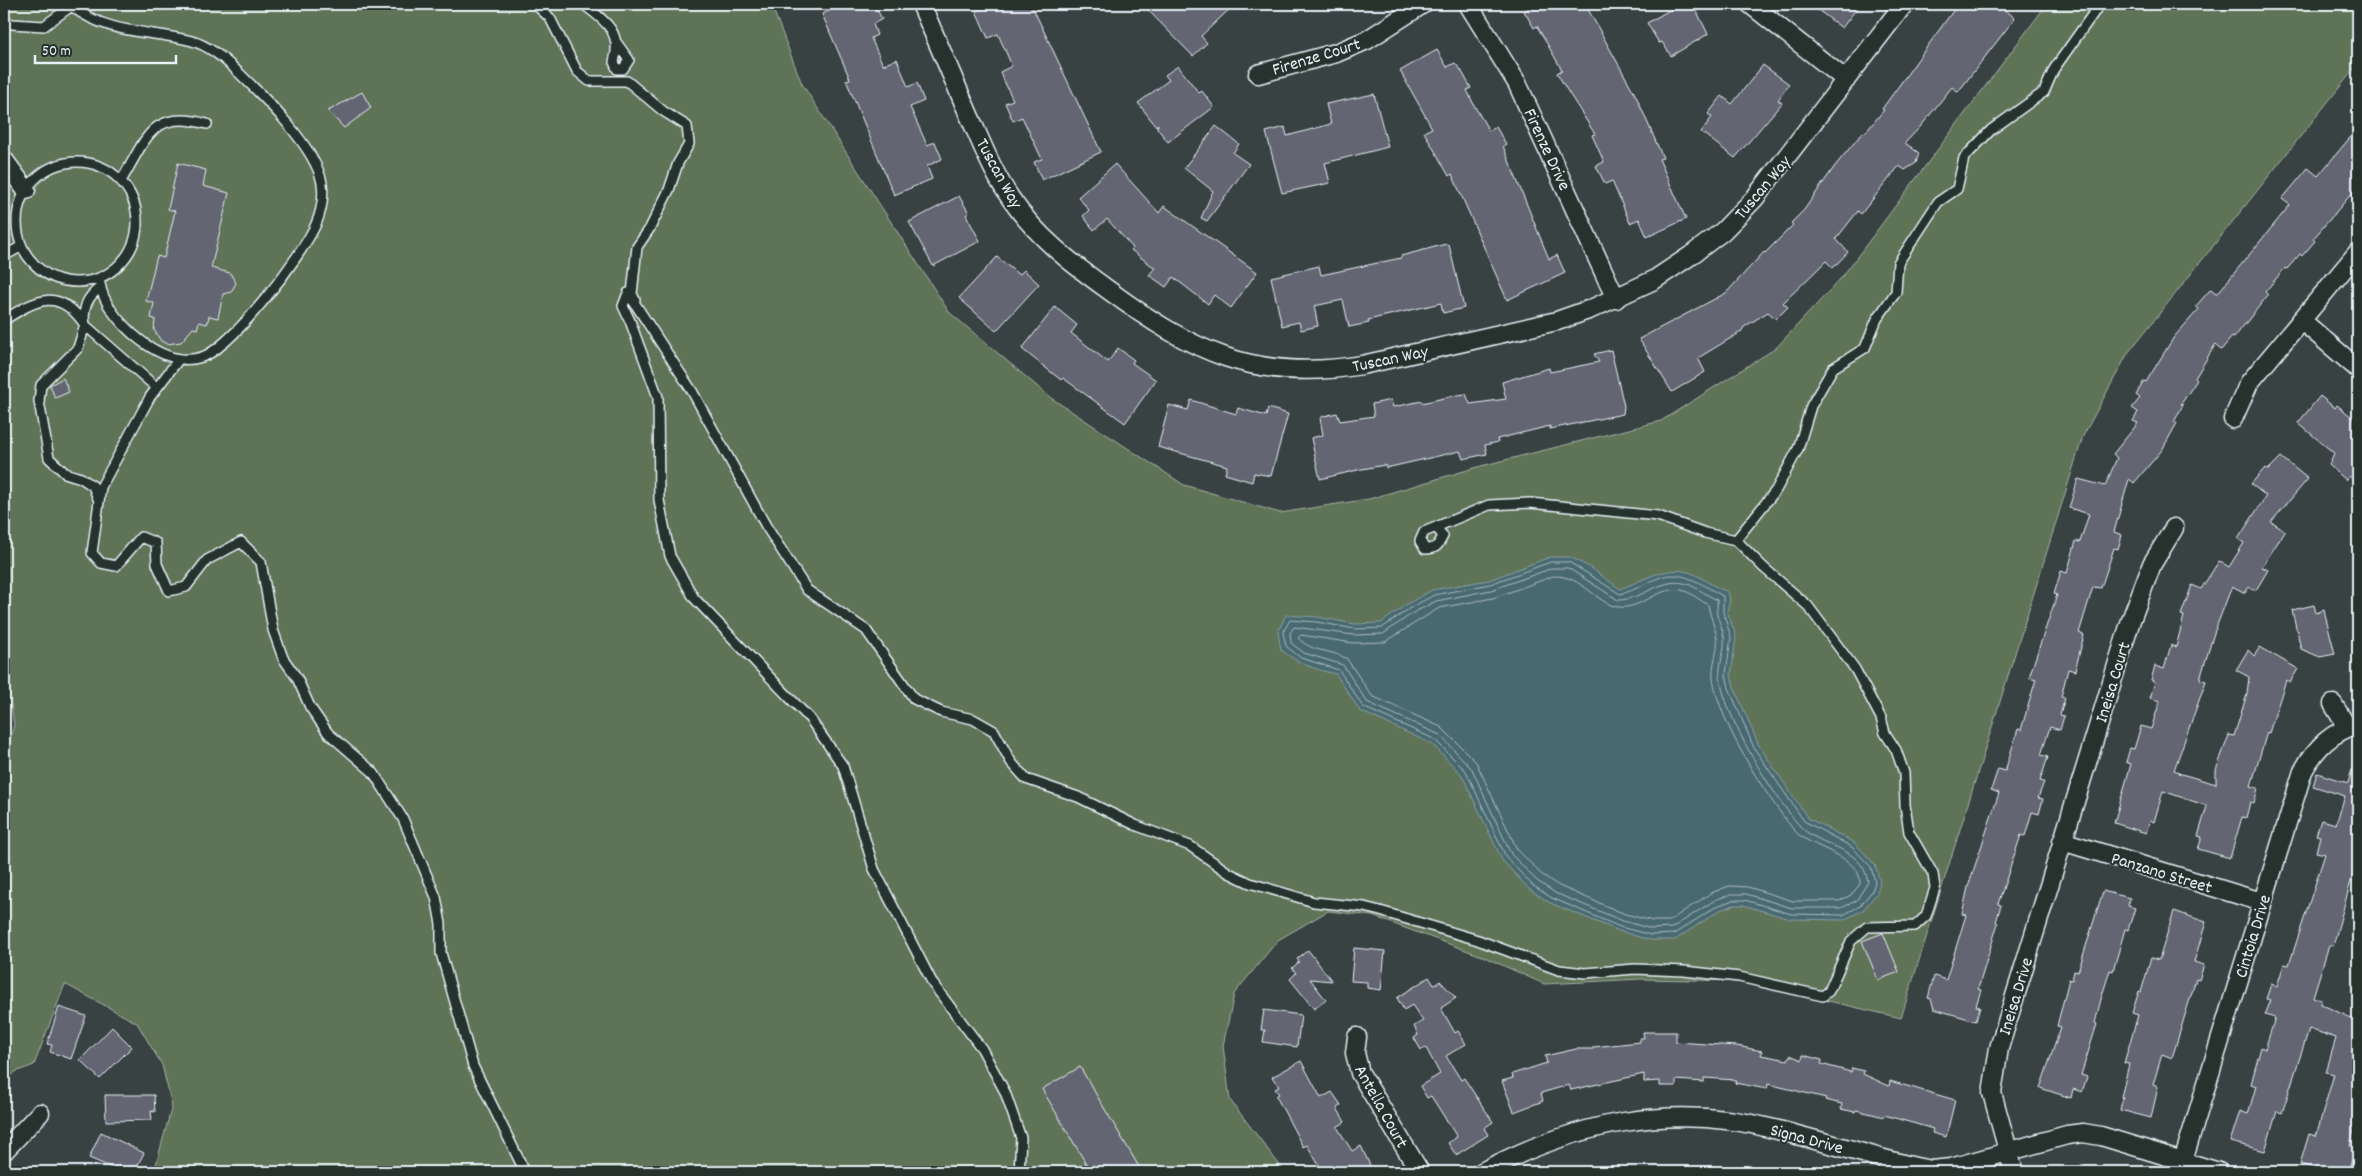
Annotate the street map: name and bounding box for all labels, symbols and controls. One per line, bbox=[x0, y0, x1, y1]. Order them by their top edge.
scale bar bbox=[35, 32, 176, 64]
street label: Firenze Court bbox=[1270, 33, 1364, 84]
text: 50 m bbox=[42, 41, 71, 63]
street label: Firenze Drive bbox=[1516, 105, 1576, 195]
street label: Tuscan Way bbox=[968, 135, 1028, 214]
street label: Tuscan Way bbox=[1730, 151, 1799, 226]
street label: Tuscan Way bbox=[1350, 340, 1431, 381]
street label: Ineisa Court bbox=[2090, 639, 2139, 726]
street label: Panzano Street bbox=[2108, 847, 2215, 902]
street label: Cintoia Drive bbox=[2230, 892, 2279, 981]
street label: Ineisa Drive bbox=[1994, 955, 2041, 1039]
street label: Antella Court bbox=[1347, 1061, 1413, 1154]
street label: Signa Drive bbox=[1767, 1119, 1846, 1162]

